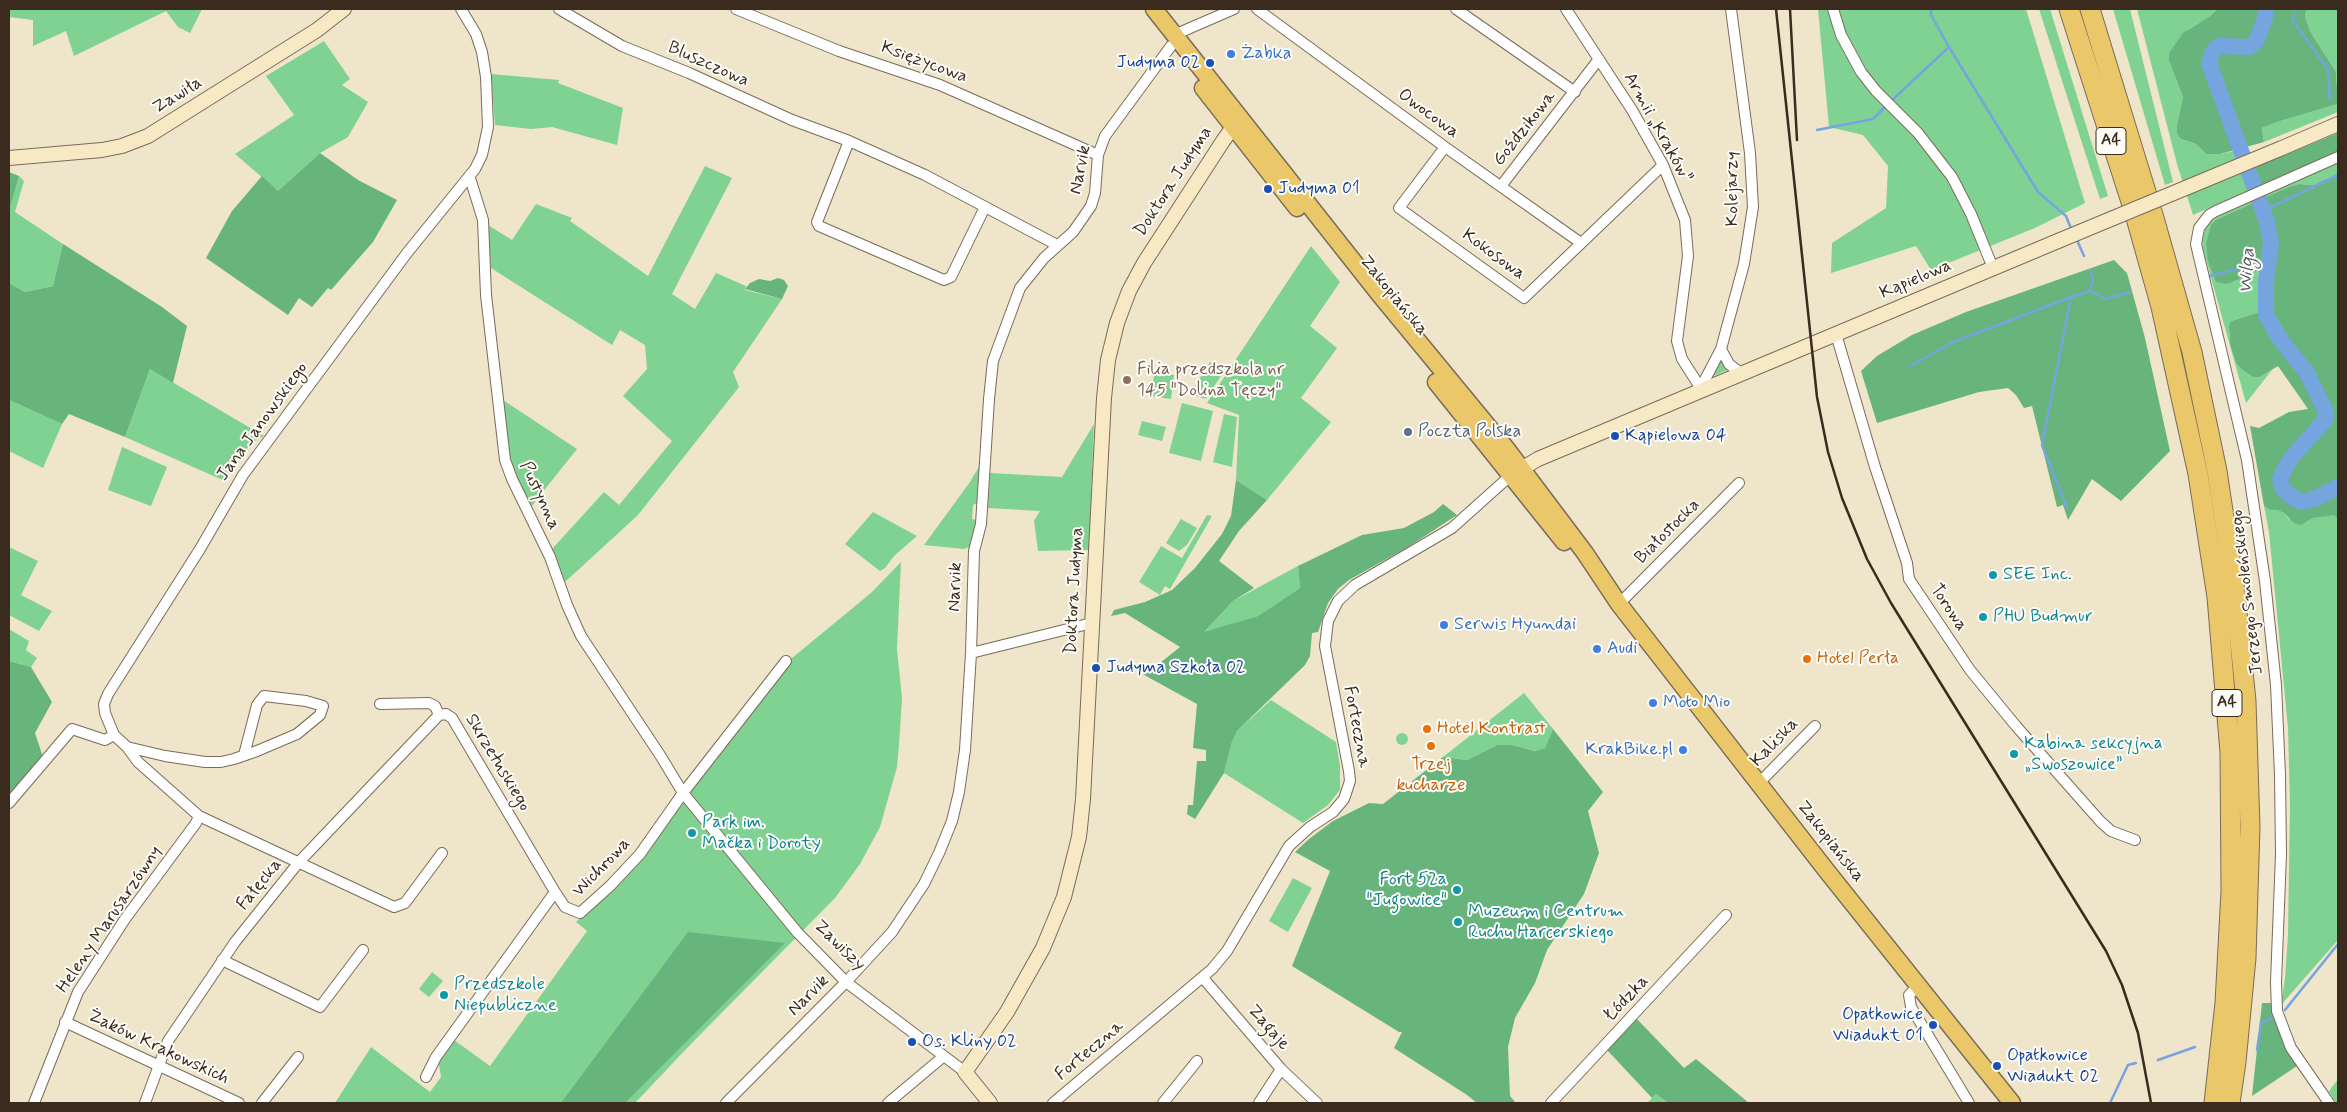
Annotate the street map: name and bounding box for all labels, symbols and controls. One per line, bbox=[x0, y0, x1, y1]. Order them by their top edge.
street label: Księżycowa bbox=[878, 37, 970, 89]
street label: Bluszczowa bbox=[664, 38, 752, 92]
place label: Żabka bbox=[1241, 43, 1292, 65]
marker: Żabka bbox=[1225, 48, 1237, 60]
place label: Judyma 02 bbox=[1116, 52, 1200, 74]
marker: Judyma 02 bbox=[1204, 57, 1216, 69]
street label: Armii „Kraków” bbox=[1618, 69, 1696, 187]
street label: Zawiła bbox=[149, 72, 207, 120]
street label: Owocowa bbox=[1393, 85, 1463, 143]
street label: Goździkowa bbox=[1489, 87, 1561, 171]
street label: Doktora Judyma bbox=[1130, 123, 1218, 241]
road number: A4 bbox=[2096, 128, 2126, 154]
street label: Narvik bbox=[1066, 144, 1096, 196]
street label: Kolejarzy bbox=[1722, 152, 1744, 226]
place label: Judyma 01 bbox=[1278, 178, 1360, 200]
marker: Judyma 01 bbox=[1262, 183, 1274, 195]
street label: Kokosowa bbox=[1457, 225, 1529, 285]
water label: Wilga bbox=[2235, 248, 2261, 294]
street label: Zakopiańska bbox=[1354, 251, 1432, 341]
street label: Kąpielowa bbox=[1877, 255, 1955, 305]
street label: Jana Janowskiego bbox=[213, 358, 313, 486]
place label: Filia przedszkola nr 145 "Dolina Tęczy" bbox=[1137, 359, 1284, 402]
marker: Filia przedszkola nr 145 "Dolina Tęczy" bbox=[1121, 374, 1133, 386]
place label: Poczta Polska bbox=[1418, 421, 1521, 443]
place label: Kąpielowa 04 bbox=[1625, 425, 1727, 447]
marker: Poczta Polska bbox=[1402, 426, 1414, 438]
marker: Kąpielowa 04 bbox=[1609, 430, 1621, 442]
street label: Pustynna bbox=[514, 458, 564, 534]
street label: Białostocka bbox=[1631, 495, 1705, 569]
street label: Jerzego Smoleńskiego bbox=[2227, 508, 2269, 676]
street label: Doktora Judyma bbox=[1061, 527, 1089, 655]
street label: Narvik bbox=[944, 562, 968, 612]
place label: SEE Inc. bbox=[2003, 564, 2072, 586]
marker: SEE Inc. bbox=[1987, 569, 1999, 581]
street label: Torowa bbox=[1924, 580, 1972, 636]
place label: PHU Budmur bbox=[1993, 606, 2093, 628]
marker: PHU Budmur bbox=[1977, 611, 1989, 623]
place label: Serwis Hyundai bbox=[1454, 614, 1576, 636]
marker: Serwis Hyundai bbox=[1438, 619, 1450, 631]
place label: Audi bbox=[1607, 638, 1637, 660]
marker: Audi bbox=[1591, 643, 1603, 655]
place label: Hotel Perła bbox=[1817, 648, 1899, 670]
marker: Hotel Perła bbox=[1801, 653, 1813, 665]
place label: Judyma Szkoła 02 bbox=[1106, 657, 1246, 679]
marker: Judyma Szkoła 02 bbox=[1090, 662, 1102, 674]
street label: Forteczna bbox=[1338, 684, 1374, 770]
road number: A4 bbox=[2212, 690, 2242, 716]
place label: Moto Mio bbox=[1663, 692, 1730, 714]
marker: Moto Mio bbox=[1647, 697, 1659, 709]
street label: Skrzetuskiego bbox=[459, 710, 535, 816]
street label: Kaliska bbox=[1746, 714, 1804, 772]
place label: Hotel Kontrast bbox=[1437, 718, 1546, 740]
marker: Hotel Kontrast bbox=[1421, 723, 1433, 735]
place label: Kabina sekcyjna „Swoszowice” bbox=[2024, 733, 2163, 776]
place label: KrakBike.pl bbox=[1585, 739, 1673, 761]
marker: Trzej kucharze bbox=[1425, 740, 1437, 752]
marker: KrakBike.pl bbox=[1677, 744, 1689, 756]
marker: Kabina sekcyjna „Swoszowice” bbox=[2008, 748, 2020, 760]
place label: Trzej kucharze bbox=[1397, 754, 1465, 796]
street label: Zakopiańska bbox=[1791, 797, 1869, 887]
place label: Park im. Mačka i Doroty bbox=[702, 812, 821, 854]
marker: Park im. Mačka i Doroty bbox=[686, 827, 698, 839]
street label: Wichrowa bbox=[568, 834, 636, 902]
street label: Heleny Marusarzówny bbox=[53, 842, 167, 998]
street label: Fałęcka bbox=[233, 855, 287, 915]
place label: Fort 52a "Jugowice" bbox=[1366, 869, 1447, 912]
marker: Fort 52a "Jugowice" bbox=[1451, 884, 1463, 896]
place label: Muzeum i Centrum Ruchu Harcerskiego bbox=[1468, 901, 1624, 944]
street label: Zawiszy bbox=[809, 916, 869, 976]
marker: Muzeum i Centrum Ruchu Harcerskiego bbox=[1452, 916, 1464, 928]
street label: Narvik bbox=[784, 971, 834, 1021]
street label: Łódzka bbox=[1600, 971, 1654, 1027]
place label: Przedszkole Niepubliczne bbox=[454, 974, 557, 1016]
marker: Przedszkole Niepubliczne bbox=[438, 989, 450, 1001]
street label: Zagaje bbox=[1242, 1001, 1294, 1055]
place label: Opatkowice Wiadukt 01 bbox=[1833, 1004, 1923, 1046]
street label: Żaków Krakowskich bbox=[84, 1006, 232, 1090]
street label: Forteczna bbox=[1051, 1016, 1129, 1086]
marker: Opatkowice Wiadukt 01 bbox=[1927, 1019, 1939, 1031]
place label: Os. Kliny 02 bbox=[922, 1031, 1017, 1053]
marker: Os. Kliny 02 bbox=[906, 1036, 918, 1048]
place label: Opatkowice Wiadukt 02 bbox=[2007, 1045, 2099, 1088]
marker: Opatkowice Wiadukt 02 bbox=[1991, 1060, 2003, 1072]

